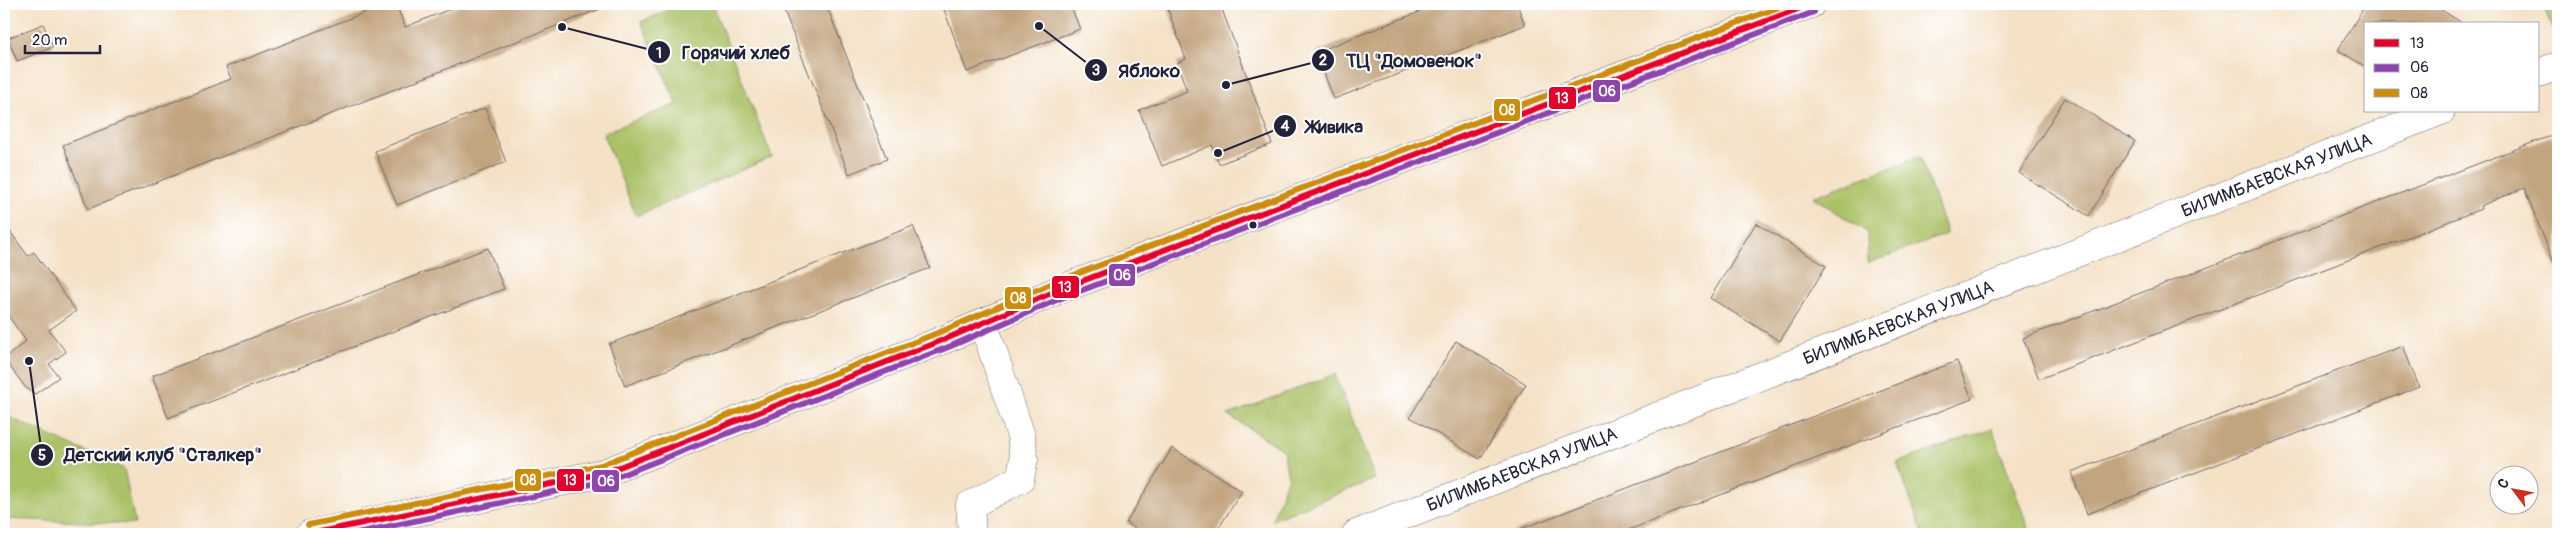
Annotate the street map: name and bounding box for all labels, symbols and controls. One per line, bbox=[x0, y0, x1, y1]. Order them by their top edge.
scale bar bbox=[25, 22, 100, 54]
legend bbox=[2364, 22, 2540, 112]
text: 20 m bbox=[32, 31, 67, 50]
text: 13 bbox=[2410, 34, 2424, 53]
callout: Горячий хлеб bbox=[647, 35, 800, 69]
text: Горячий хлеб bbox=[682, 41, 790, 65]
callout: ТЦ "Домовенок" bbox=[1311, 43, 1492, 77]
text: 1 bbox=[656, 44, 662, 63]
text: ТЦ "Домовенок" bbox=[1345, 49, 1482, 73]
text: 2 bbox=[1319, 51, 1327, 70]
callout: Яблоко bbox=[1083, 53, 1191, 87]
text: 06 bbox=[2410, 58, 2429, 77]
text: Яблоко bbox=[1118, 59, 1181, 83]
text: 3 bbox=[1092, 61, 1100, 80]
line badge: 06 bbox=[1592, 79, 1621, 103]
text: 06 bbox=[1598, 83, 1616, 100]
text: 08 bbox=[2410, 84, 2428, 103]
line badge: 13 bbox=[1548, 86, 1577, 110]
text: 13 bbox=[1555, 90, 1569, 107]
line badge: 08 bbox=[1493, 98, 1521, 122]
text: 08 bbox=[1499, 102, 1515, 119]
callout: Живика bbox=[1272, 109, 1374, 143]
text: Живика bbox=[1304, 115, 1363, 139]
text: 4 bbox=[1281, 117, 1290, 136]
street label: БИЛИМБАЕВСКАЯ УЛИЦА bbox=[2178, 127, 2375, 223]
unlabelled marker bbox=[1248, 220, 1258, 230]
line badge: 06 bbox=[1108, 263, 1136, 287]
text: 06 bbox=[1113, 267, 1131, 284]
line badge: 13 bbox=[1051, 275, 1080, 299]
street label: БИЛИМБАЕВСКАЯ УЛИЦА bbox=[1800, 275, 1997, 370]
text: 13 bbox=[1058, 279, 1072, 296]
line badge: 08 bbox=[1004, 286, 1032, 310]
text: 08 bbox=[1010, 290, 1026, 307]
street label: БИЛИМБАЕВСКАЯ УЛИЦА bbox=[1423, 422, 1621, 517]
callout: Детский клуб "Сталкер" bbox=[29, 438, 272, 472]
text: Детский клуб "Сталкер" bbox=[63, 443, 262, 467]
text: 5 bbox=[38, 446, 46, 465]
north arrow bbox=[2490, 466, 2540, 516]
line badge: 08 bbox=[514, 468, 542, 492]
line badge: 13 bbox=[556, 468, 585, 492]
line badge: 06 bbox=[591, 469, 620, 493]
text: 08 bbox=[520, 472, 536, 489]
text: 13 bbox=[563, 472, 577, 489]
text: 06 bbox=[597, 473, 615, 490]
text: С bbox=[2494, 475, 2513, 492]

